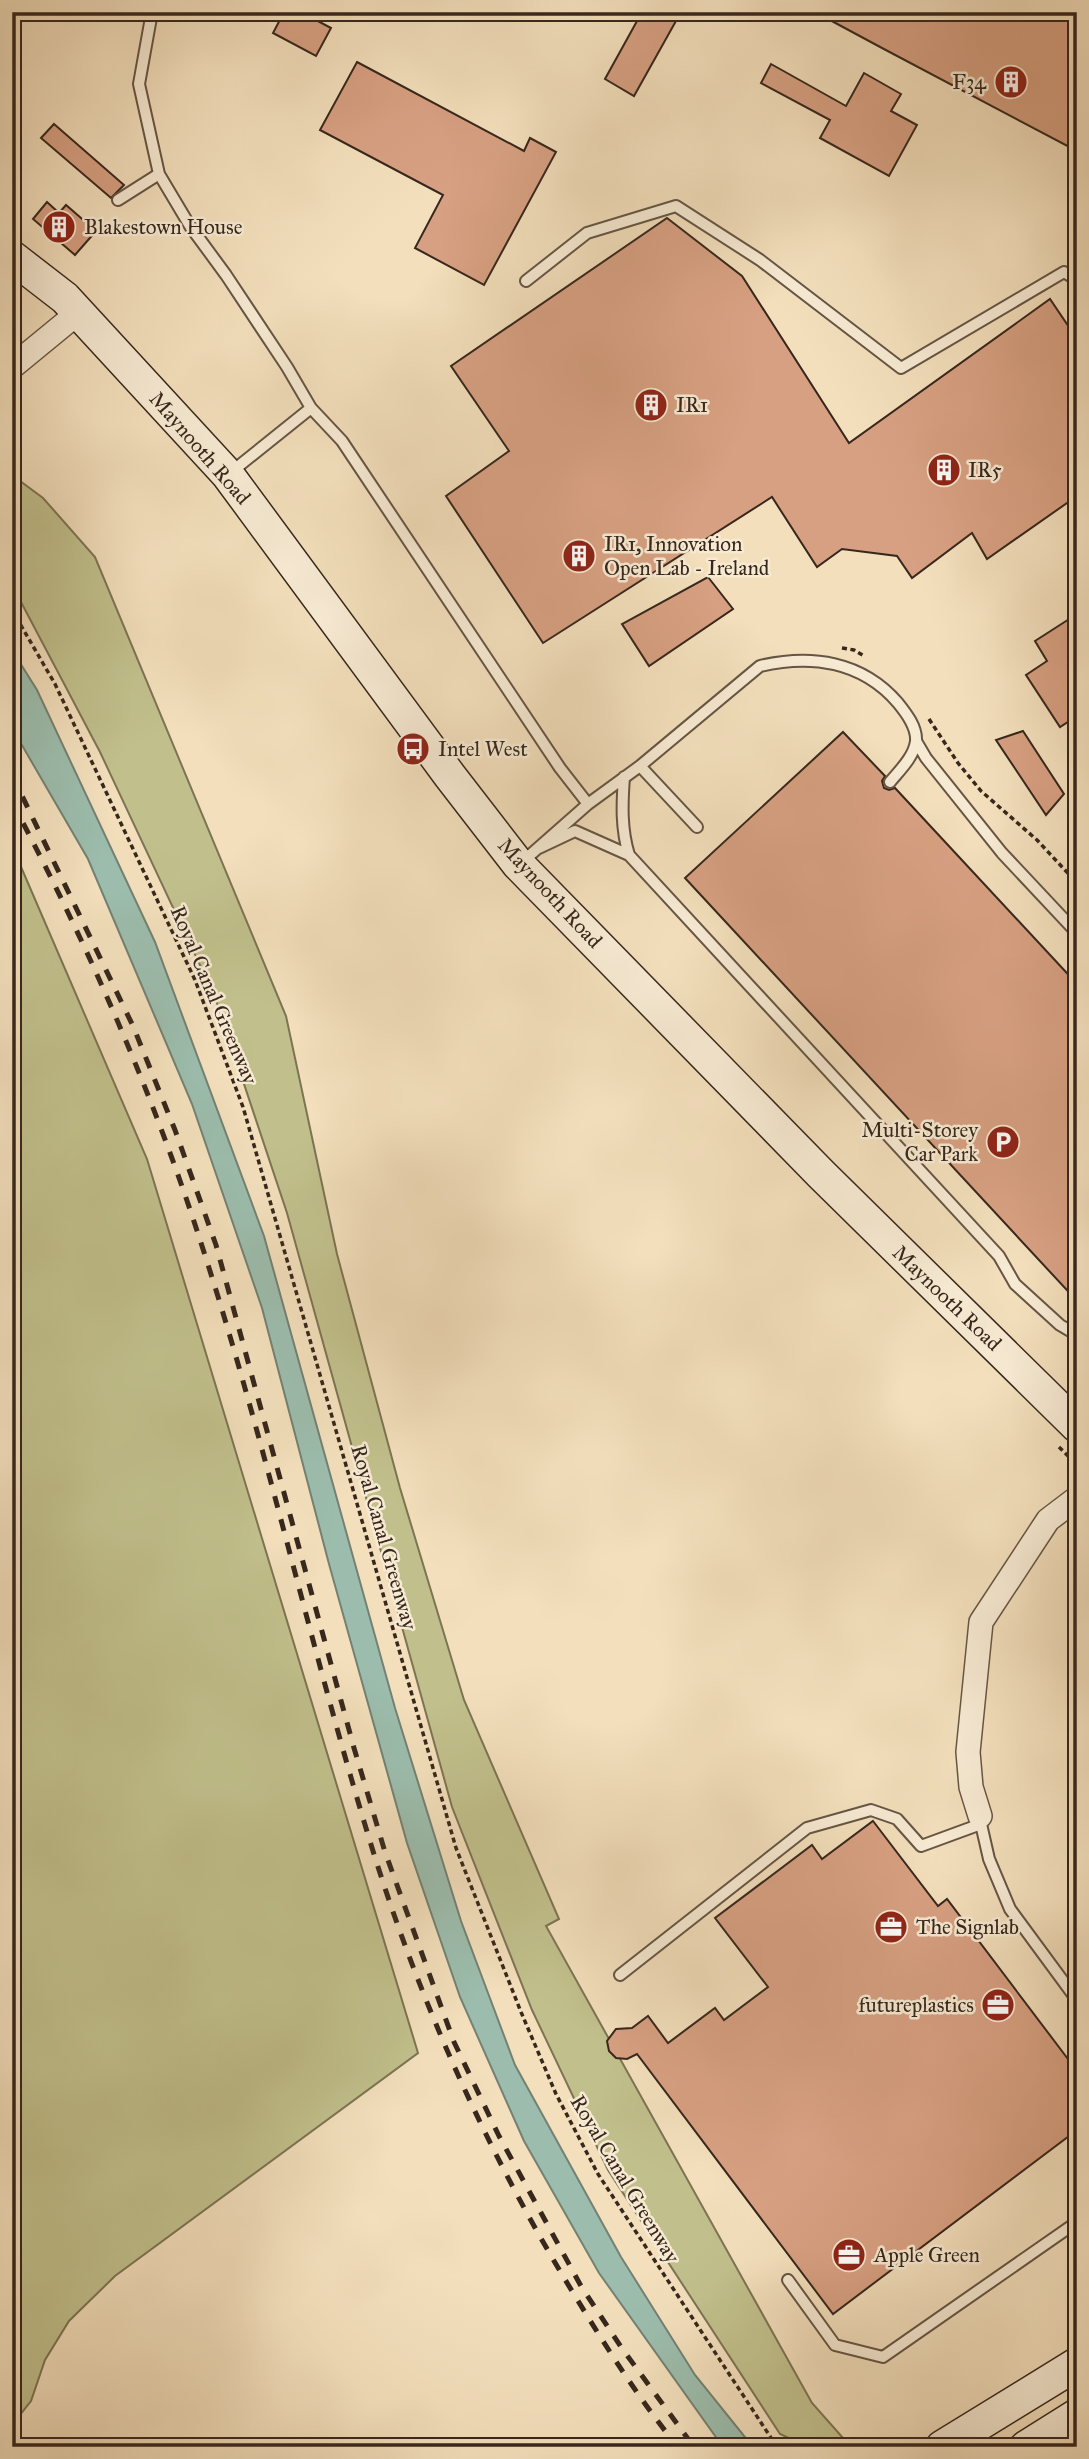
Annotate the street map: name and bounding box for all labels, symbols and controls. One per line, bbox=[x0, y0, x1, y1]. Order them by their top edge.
building icon: F34 bbox=[992, 63, 1030, 101]
place label: F34 bbox=[952, 69, 987, 95]
building icon: Blakestown House bbox=[40, 208, 78, 246]
place label: Blakestown House bbox=[84, 214, 243, 240]
street label: Maynooth Road bbox=[144, 386, 256, 510]
building icon: IR1 bbox=[632, 386, 670, 424]
place label: IR1 bbox=[676, 392, 708, 418]
building icon: IR5 bbox=[925, 451, 963, 489]
place label: IR5 bbox=[968, 457, 1002, 483]
place label: IR1, Innovation Open Lab - Ireland bbox=[604, 531, 770, 581]
building icon: IR1, Innovation Open Lab - Ireland bbox=[560, 537, 598, 575]
bus stop icon: Intel West bbox=[394, 730, 432, 768]
place label: Intel West bbox=[438, 736, 528, 762]
street label: Maynooth Road bbox=[492, 832, 608, 954]
street label: Royal Canal Greenway bbox=[165, 902, 264, 1089]
place label: Multi-Storey Car Park bbox=[862, 1117, 979, 1167]
parking icon: Multi-Storey Car Park bbox=[984, 1123, 1022, 1161]
street label: Maynooth Road bbox=[887, 1240, 1007, 1357]
street label: Royal Canal Greenway bbox=[345, 1441, 423, 1634]
office icon: The Signlab bbox=[872, 1908, 910, 1946]
place label: The Signlab bbox=[916, 1914, 1019, 1940]
office icon: futureplastics bbox=[979, 1986, 1017, 2024]
place label: futureplastics bbox=[858, 1992, 974, 2018]
street label: Royal Canal Greenway bbox=[565, 2090, 686, 2269]
office icon: Apple Green bbox=[830, 2236, 868, 2274]
place label: Apple Green bbox=[873, 2242, 980, 2268]

